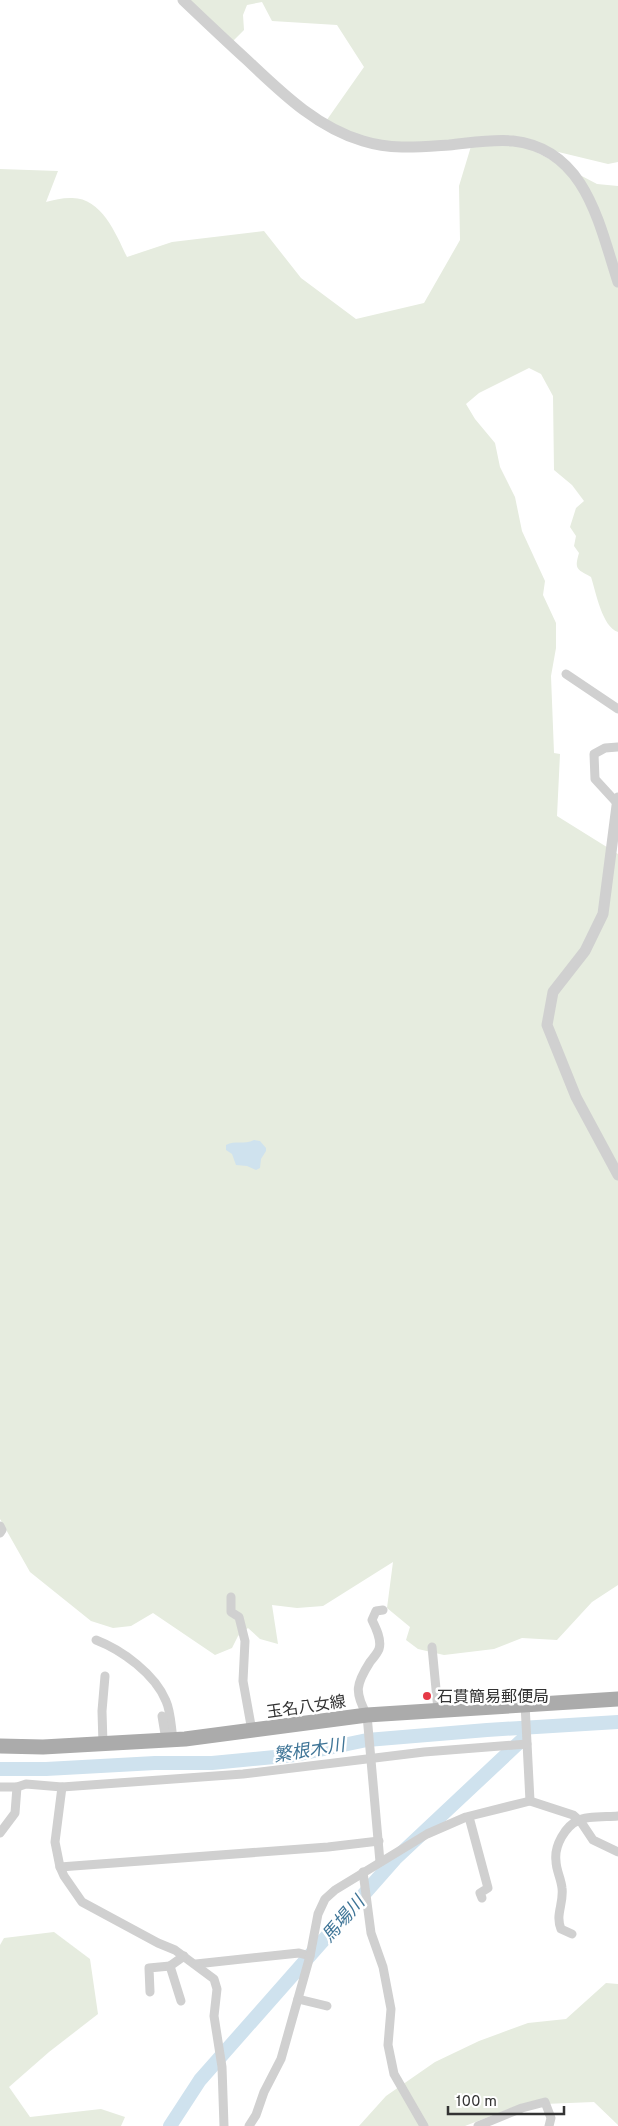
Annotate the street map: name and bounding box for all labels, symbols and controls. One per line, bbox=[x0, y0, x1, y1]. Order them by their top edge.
place label: 石貫簡易郵便局 bbox=[437, 1688, 549, 1708]
marker: 石貫簡易郵便局 bbox=[421, 1690, 433, 1702]
street label: 玉名八女線 bbox=[265, 1693, 347, 1723]
water label: 繁根木川 bbox=[272, 1734, 349, 1768]
water label: 馬場川 bbox=[318, 1891, 372, 1948]
scale bar bbox=[448, 2084, 564, 2116]
text: 100 m bbox=[456, 2093, 497, 2112]

